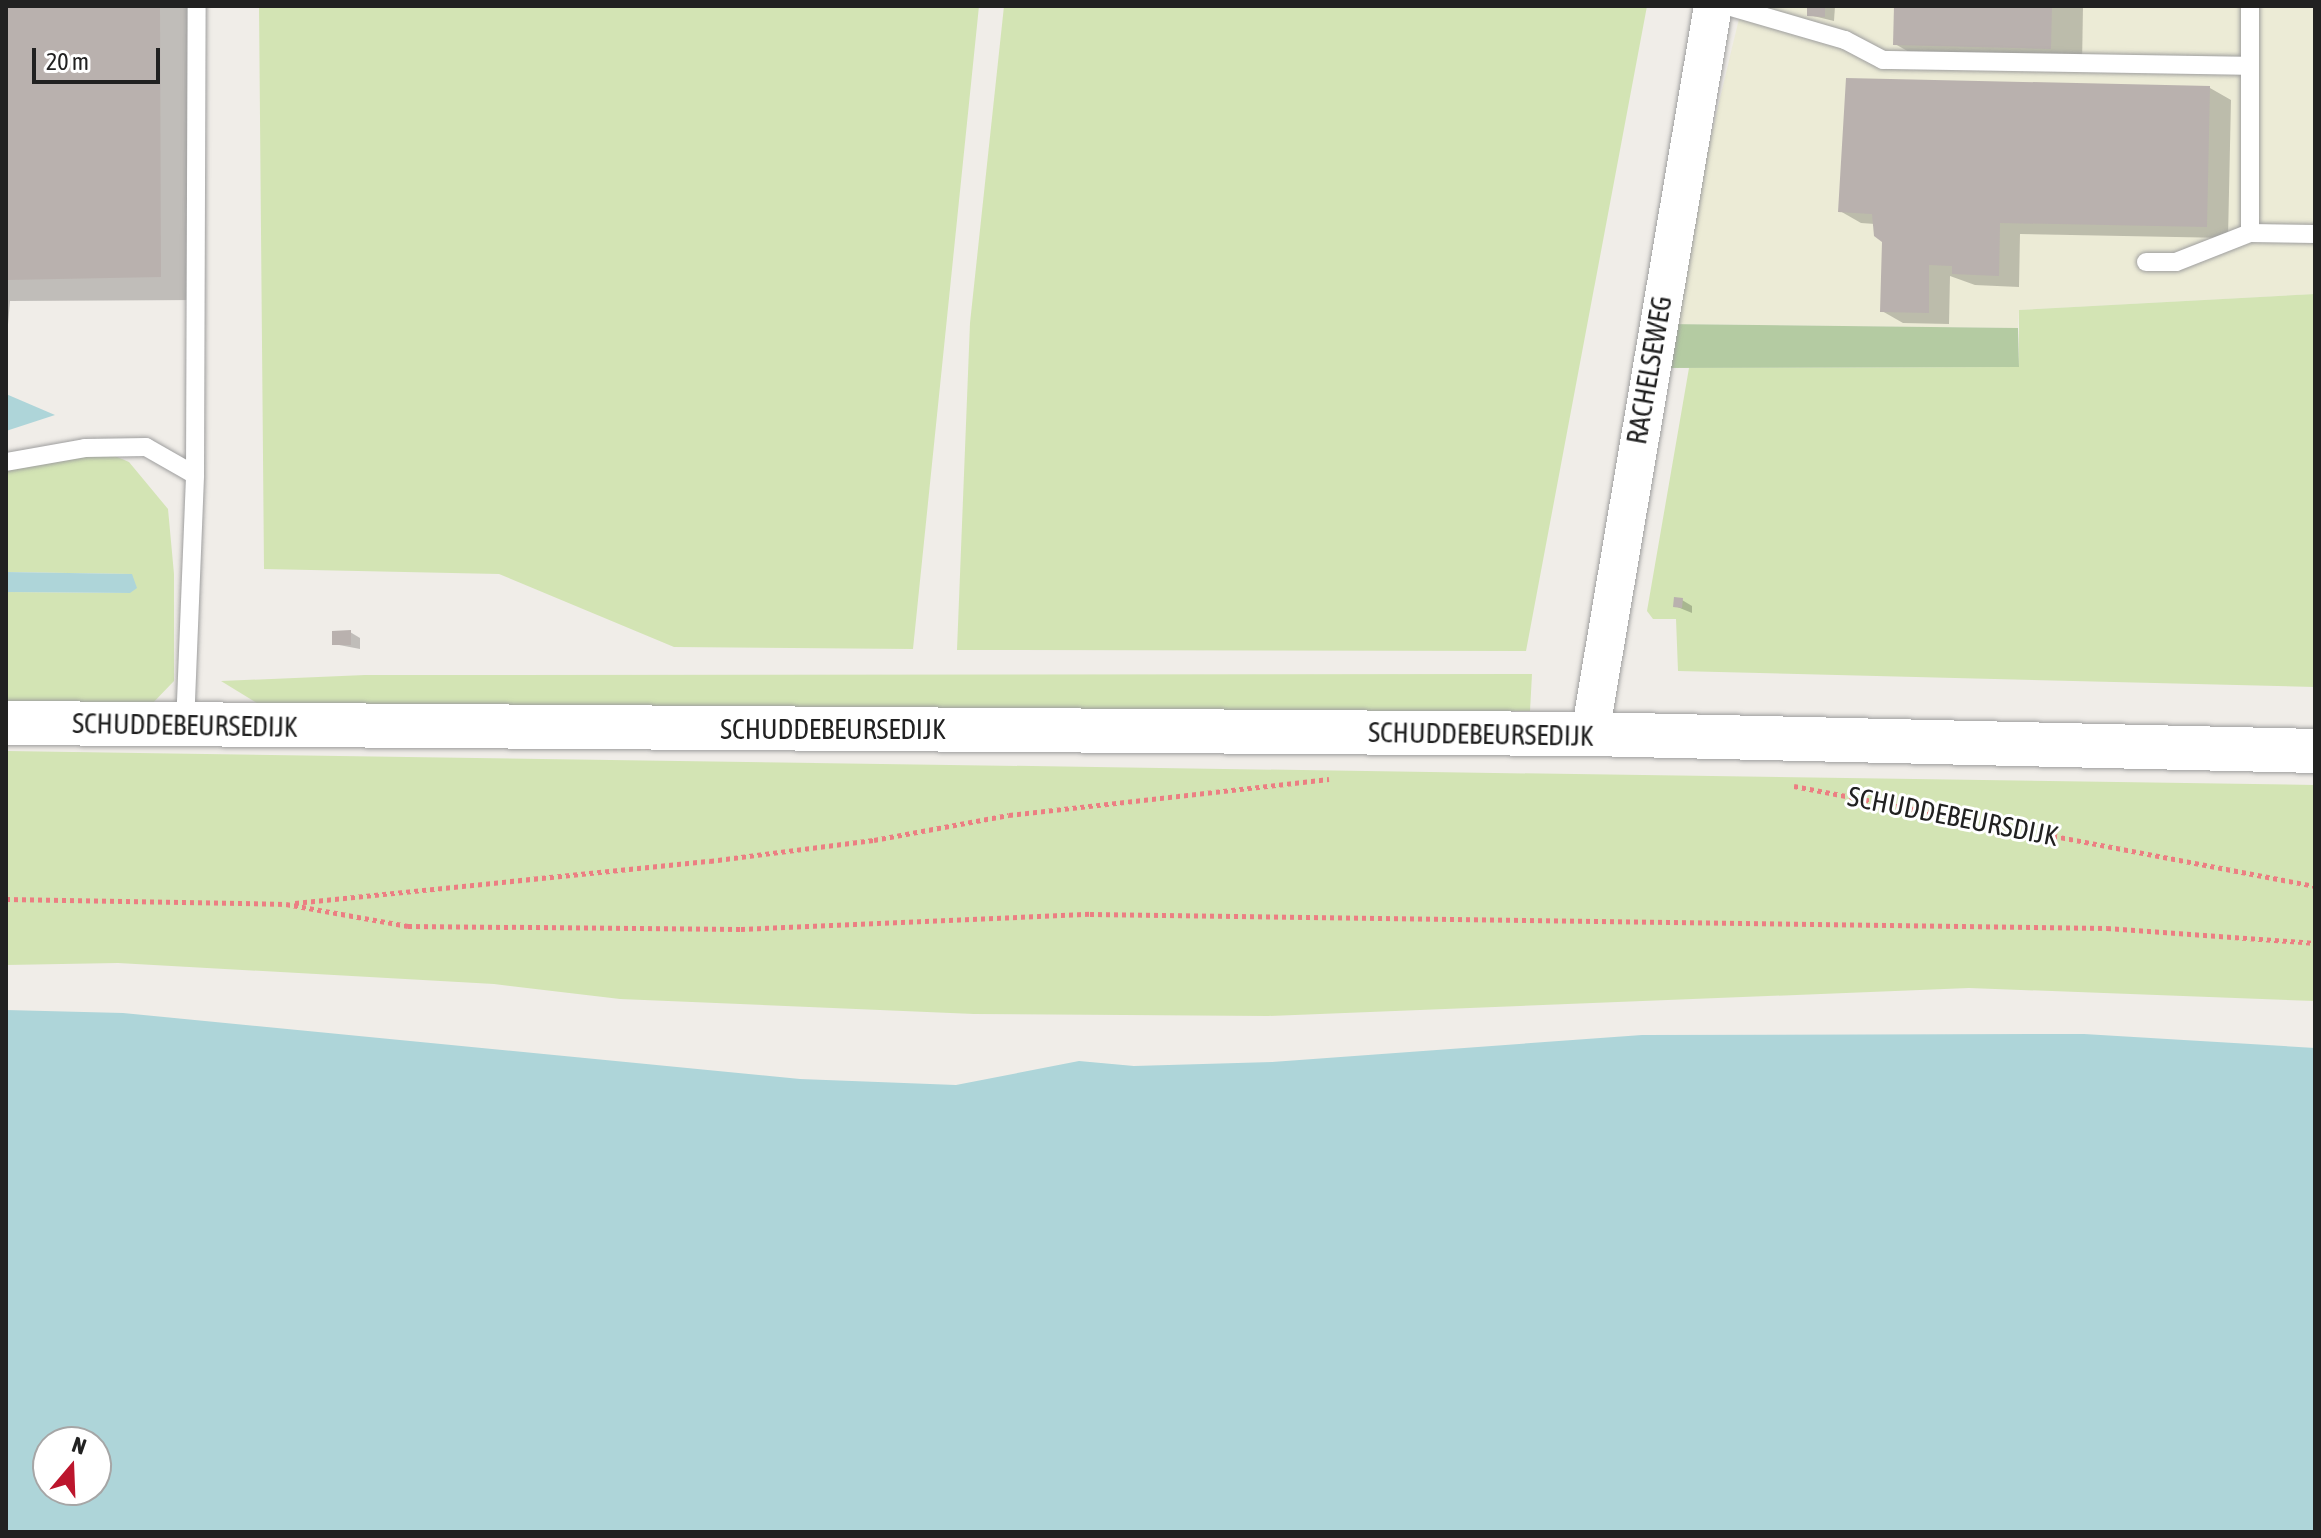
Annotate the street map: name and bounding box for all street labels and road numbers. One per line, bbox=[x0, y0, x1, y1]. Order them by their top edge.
street label: RACHELSEWEG bbox=[1619, 293, 1679, 447]
street label: SCHUDDEBEURSEDIJK bbox=[72, 706, 298, 744]
street label: SCHUDDEBEURSEDIJK bbox=[720, 712, 946, 746]
street label: SCHUDDEBEURSEDIJK bbox=[1368, 715, 1594, 753]
street label: SCHUDDEBEURSDIJK bbox=[1845, 779, 2061, 853]

